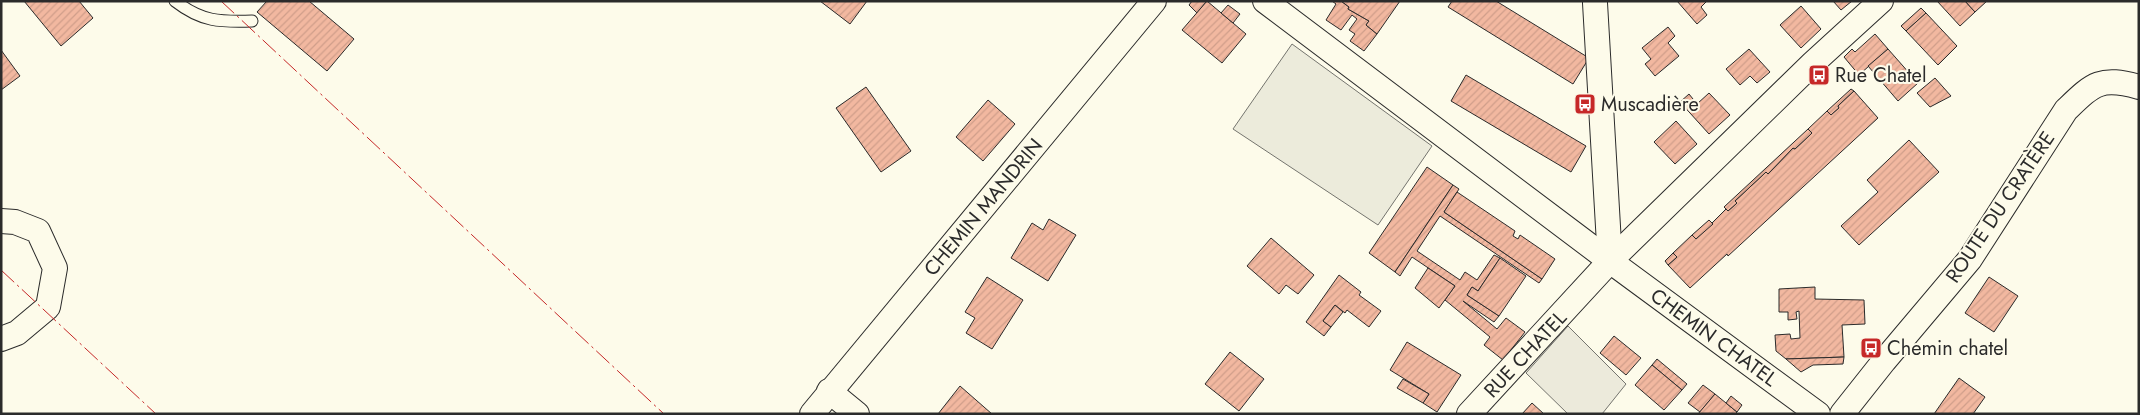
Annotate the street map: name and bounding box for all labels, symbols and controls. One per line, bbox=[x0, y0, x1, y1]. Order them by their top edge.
place label: Rue Chatel bbox=[1835, 61, 1927, 90]
bus stop icon: Rue Chatel bbox=[1807, 63, 1831, 87]
place label: Muscadière bbox=[1601, 90, 1699, 119]
bus stop icon: Muscadière bbox=[1573, 92, 1597, 116]
street label: ROUTE DU CRATÈRE bbox=[1939, 126, 2062, 289]
street label: CHEMIN MANDRIN bbox=[917, 132, 1050, 282]
street label: CHEMIN CHATEL bbox=[1644, 281, 1783, 393]
street label: RUE CHATEL bbox=[1477, 304, 1573, 404]
place label: Chemin chatel bbox=[1887, 334, 2008, 363]
bus stop icon: Chemin chatel bbox=[1859, 336, 1883, 360]

